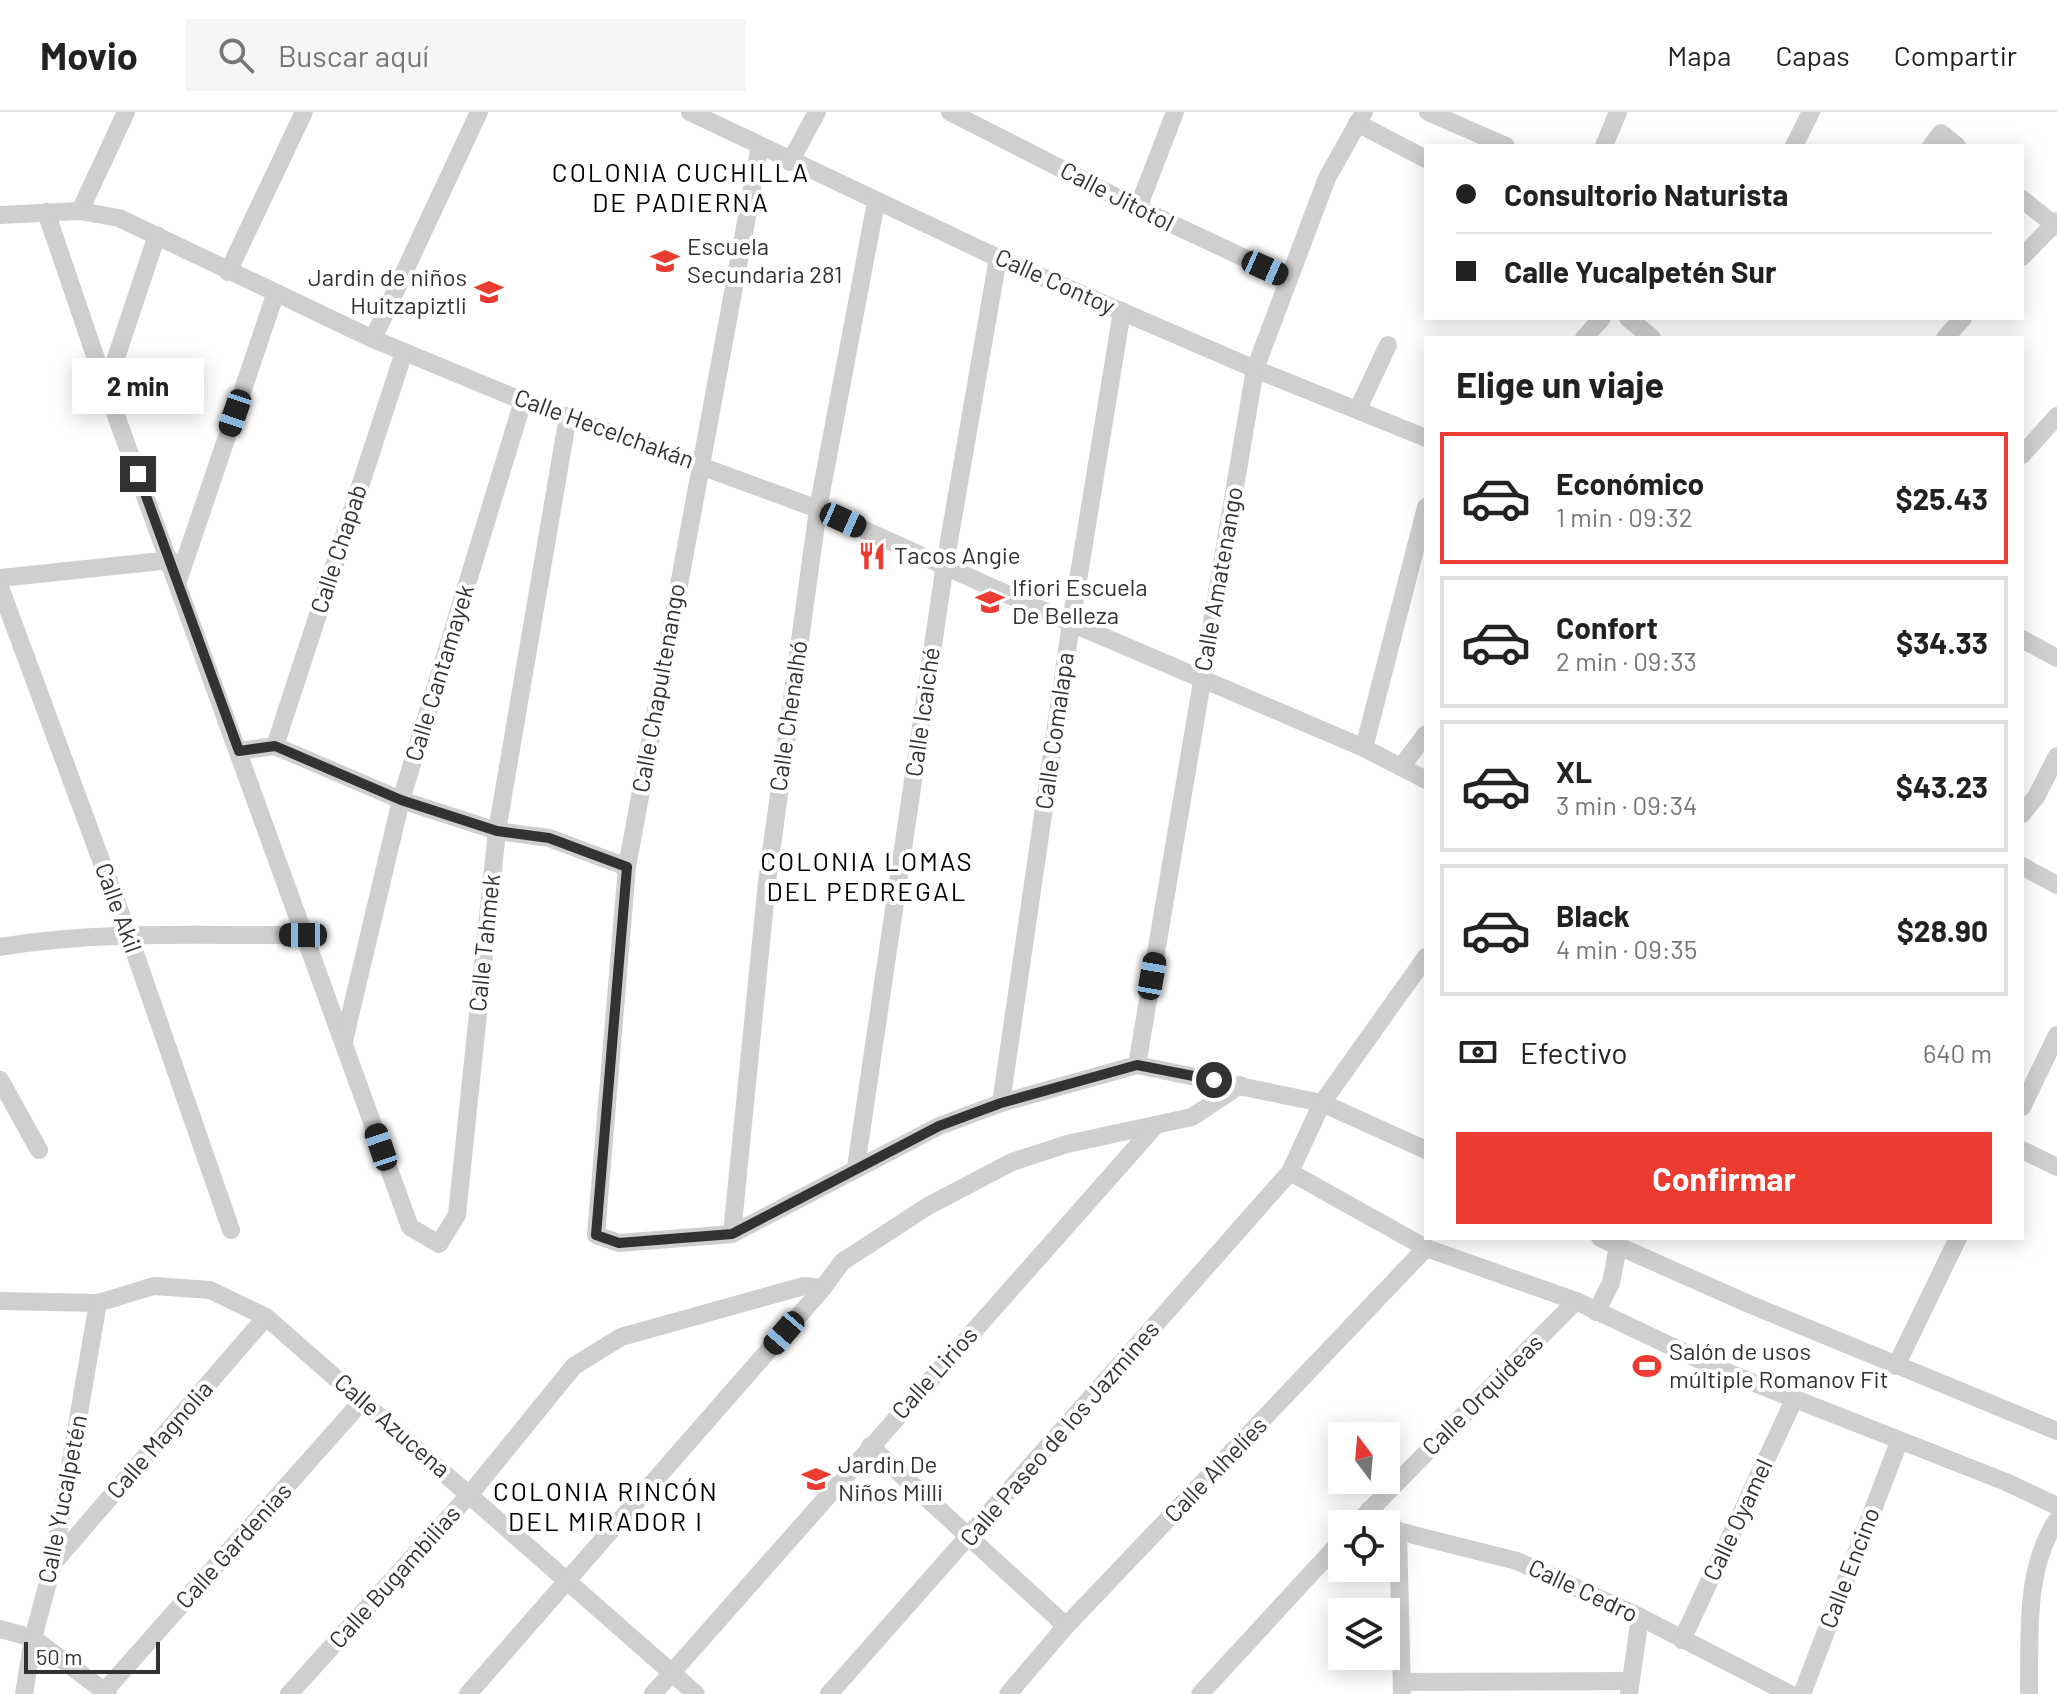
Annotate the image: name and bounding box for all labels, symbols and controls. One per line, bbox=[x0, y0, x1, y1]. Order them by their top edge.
search box bbox=[186, 19, 746, 91]
text: Movio bbox=[40, 32, 138, 78]
icon: search bbox=[214, 33, 258, 77]
text: Buscar aquí bbox=[278, 37, 429, 73]
text: Mapa bbox=[1667, 38, 1731, 72]
text: Capas bbox=[1775, 38, 1850, 72]
text: Compartir bbox=[1894, 38, 2017, 72]
street label: Calle Jitotol bbox=[1056, 155, 1179, 237]
district label: COLONIA CUCHILLA DE PADIERNA bbox=[552, 156, 810, 217]
text: Consultorio Naturista bbox=[1504, 176, 1788, 212]
place label: Escuela Secundaria 281 bbox=[687, 231, 842, 288]
street label: Calle Contoy bbox=[991, 241, 1120, 320]
school or university icon: Escuela Secundaria 281 bbox=[650, 246, 680, 276]
car bbox=[1238, 247, 1292, 289]
text: Calle Yucalpetén Sur bbox=[1504, 253, 1776, 289]
place label: Jardin de niños Huitzapiztli bbox=[308, 262, 467, 319]
school or university icon: Jardin de niños Huitzapiztli bbox=[474, 277, 504, 307]
callout: 2 min bbox=[72, 358, 204, 414]
text: Elige un viaje bbox=[1456, 362, 1664, 405]
text: 2 min bbox=[107, 370, 169, 401]
street label: Calle Hecelchakán bbox=[511, 382, 698, 474]
car bbox=[216, 386, 254, 440]
route end bbox=[120, 456, 156, 492]
icon: car bbox=[1460, 462, 1532, 534]
text: Económico bbox=[1556, 465, 1704, 501]
street label: Calle Chapab bbox=[303, 480, 372, 617]
text: $25.43 bbox=[1895, 480, 1988, 516]
street label: Calle Amatenango bbox=[1187, 484, 1248, 673]
car bbox=[816, 499, 870, 541]
text: 1 min · 09:32 bbox=[1556, 501, 1693, 532]
place label: Tacos Angie bbox=[894, 540, 1021, 569]
restaurant icon: Tacos Angie bbox=[857, 541, 887, 571]
place label: Ifiori Escuela De Belleza bbox=[1012, 572, 1148, 629]
street label: Calle Cantamayek bbox=[398, 581, 479, 764]
street label: Calle Chapultenango bbox=[625, 581, 690, 795]
school or university icon: Ifiori Escuela De Belleza bbox=[975, 587, 1005, 617]
icon: car bbox=[1460, 606, 1532, 678]
text: Confort bbox=[1556, 609, 1658, 645]
text: $34.33 bbox=[1896, 624, 1988, 660]
street label: Calle Chenalhó bbox=[763, 639, 812, 793]
street label: Calle Icaiché bbox=[898, 645, 945, 778]
text: 2 min · 09:33 bbox=[1556, 645, 1697, 676]
street label: Calle Comalapa bbox=[1028, 650, 1079, 811]
icon: car bbox=[1460, 750, 1532, 822]
text: XL bbox=[1556, 753, 1592, 789]
text: $43.23 bbox=[1896, 768, 1988, 804]
text: 3 min · 09:34 bbox=[1556, 789, 1697, 820]
district label: COLONIA LOMAS DEL PEDREGAL bbox=[760, 845, 974, 906]
street label: Calle Akil bbox=[90, 859, 149, 956]
street label: Calle Tahmek bbox=[462, 873, 505, 1013]
icon: car bbox=[1460, 894, 1532, 966]
text: Black bbox=[1556, 897, 1630, 933]
text: $28.90 bbox=[1897, 912, 1988, 948]
car bbox=[279, 923, 327, 947]
text: 4 min · 09:35 bbox=[1556, 933, 1697, 964]
car bbox=[1136, 950, 1168, 1002]
icon: cash bbox=[1456, 1030, 1500, 1074]
text: Efectivo bbox=[1520, 1034, 1628, 1070]
text: 640 m bbox=[1923, 1037, 1992, 1068]
route start bbox=[1196, 1062, 1232, 1098]
car bbox=[362, 1120, 400, 1174]
button: Confirmar bbox=[1456, 1132, 1992, 1224]
car bbox=[759, 1307, 809, 1359]
street label: Calle Paseo de los Jazmines bbox=[953, 1314, 1165, 1552]
street label: Calle Lirios bbox=[885, 1320, 983, 1424]
street label: Calle Orquídeas bbox=[1415, 1327, 1549, 1461]
place label: Salón de usos múltiple Romanov Fit bbox=[1669, 1336, 1888, 1393]
sports icon: Salón de usos múltiple Romanov Fit bbox=[1632, 1351, 1662, 1381]
street label: Calle Azucena bbox=[329, 1367, 457, 1483]
street label: Calle Magnolia bbox=[100, 1374, 218, 1504]
street label: Calle Alhelíes bbox=[1157, 1410, 1272, 1528]
street label: Calle Yucalpetén bbox=[31, 1412, 92, 1585]
north arrow bbox=[1328, 1422, 1400, 1494]
map controls bbox=[1328, 1422, 1400, 1670]
place label: Jardin De Niños Milli bbox=[838, 1449, 943, 1506]
street label: Calle Oyamel bbox=[1696, 1454, 1778, 1585]
school or university icon: Jardin De Niños Milli bbox=[801, 1464, 831, 1494]
district label: COLONIA RINCÓN DEL MIRADOR I bbox=[493, 1475, 719, 1536]
street label: Calle Gardenias bbox=[169, 1476, 297, 1614]
street label: Calle Bugambilias bbox=[322, 1498, 466, 1654]
street label: Calle Encino bbox=[1812, 1503, 1885, 1632]
button: locate bbox=[1328, 1510, 1400, 1582]
street label: Calle Cedro bbox=[1524, 1552, 1643, 1628]
button: layers bbox=[1328, 1598, 1400, 1670]
scale bar bbox=[24, 1638, 160, 1674]
text: 50 m bbox=[36, 1643, 82, 1669]

